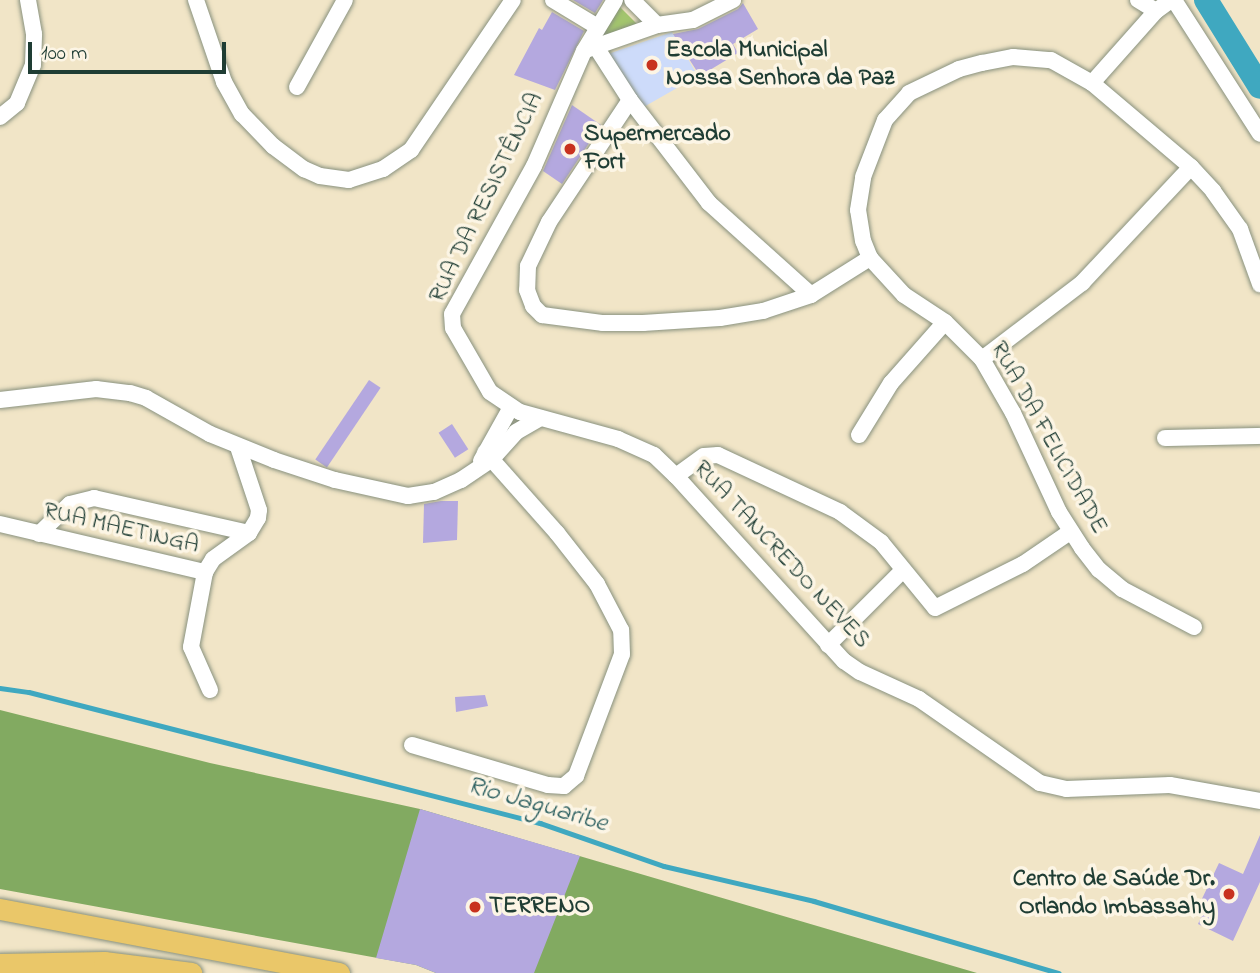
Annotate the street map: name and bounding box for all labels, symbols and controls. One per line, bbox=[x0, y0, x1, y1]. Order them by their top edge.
scale bar bbox=[32, 28, 229, 72]
place label: Escola Municipal Nossa Senhora da Paz bbox=[666, 37, 894, 93]
text: 100 m bbox=[41, 39, 87, 69]
marker: Escola Municipal Nossa Senhora da Paz bbox=[644, 57, 660, 73]
street label: RUA DA RESISTÊNCIA bbox=[424, 88, 550, 308]
place label: Supermercado Fort bbox=[584, 121, 731, 177]
marker: Supermercado Fort bbox=[562, 141, 578, 157]
street label: RUA DA FELICIDADE bbox=[983, 337, 1113, 539]
street label: RUA TANCREDO NEVES bbox=[686, 455, 876, 655]
street label: RUA MAETINGA bbox=[41, 497, 201, 561]
water label: Rio Jaguaribe bbox=[463, 771, 611, 841]
place label: Centro de Saúde Dr. Orlando Imbassahy bbox=[1013, 866, 1215, 922]
marker: Centro de Saúde Dr. Orlando Imbassahy bbox=[1221, 886, 1237, 902]
place label: TERRENO bbox=[489, 893, 590, 921]
marker: TERRENO bbox=[467, 899, 483, 915]

